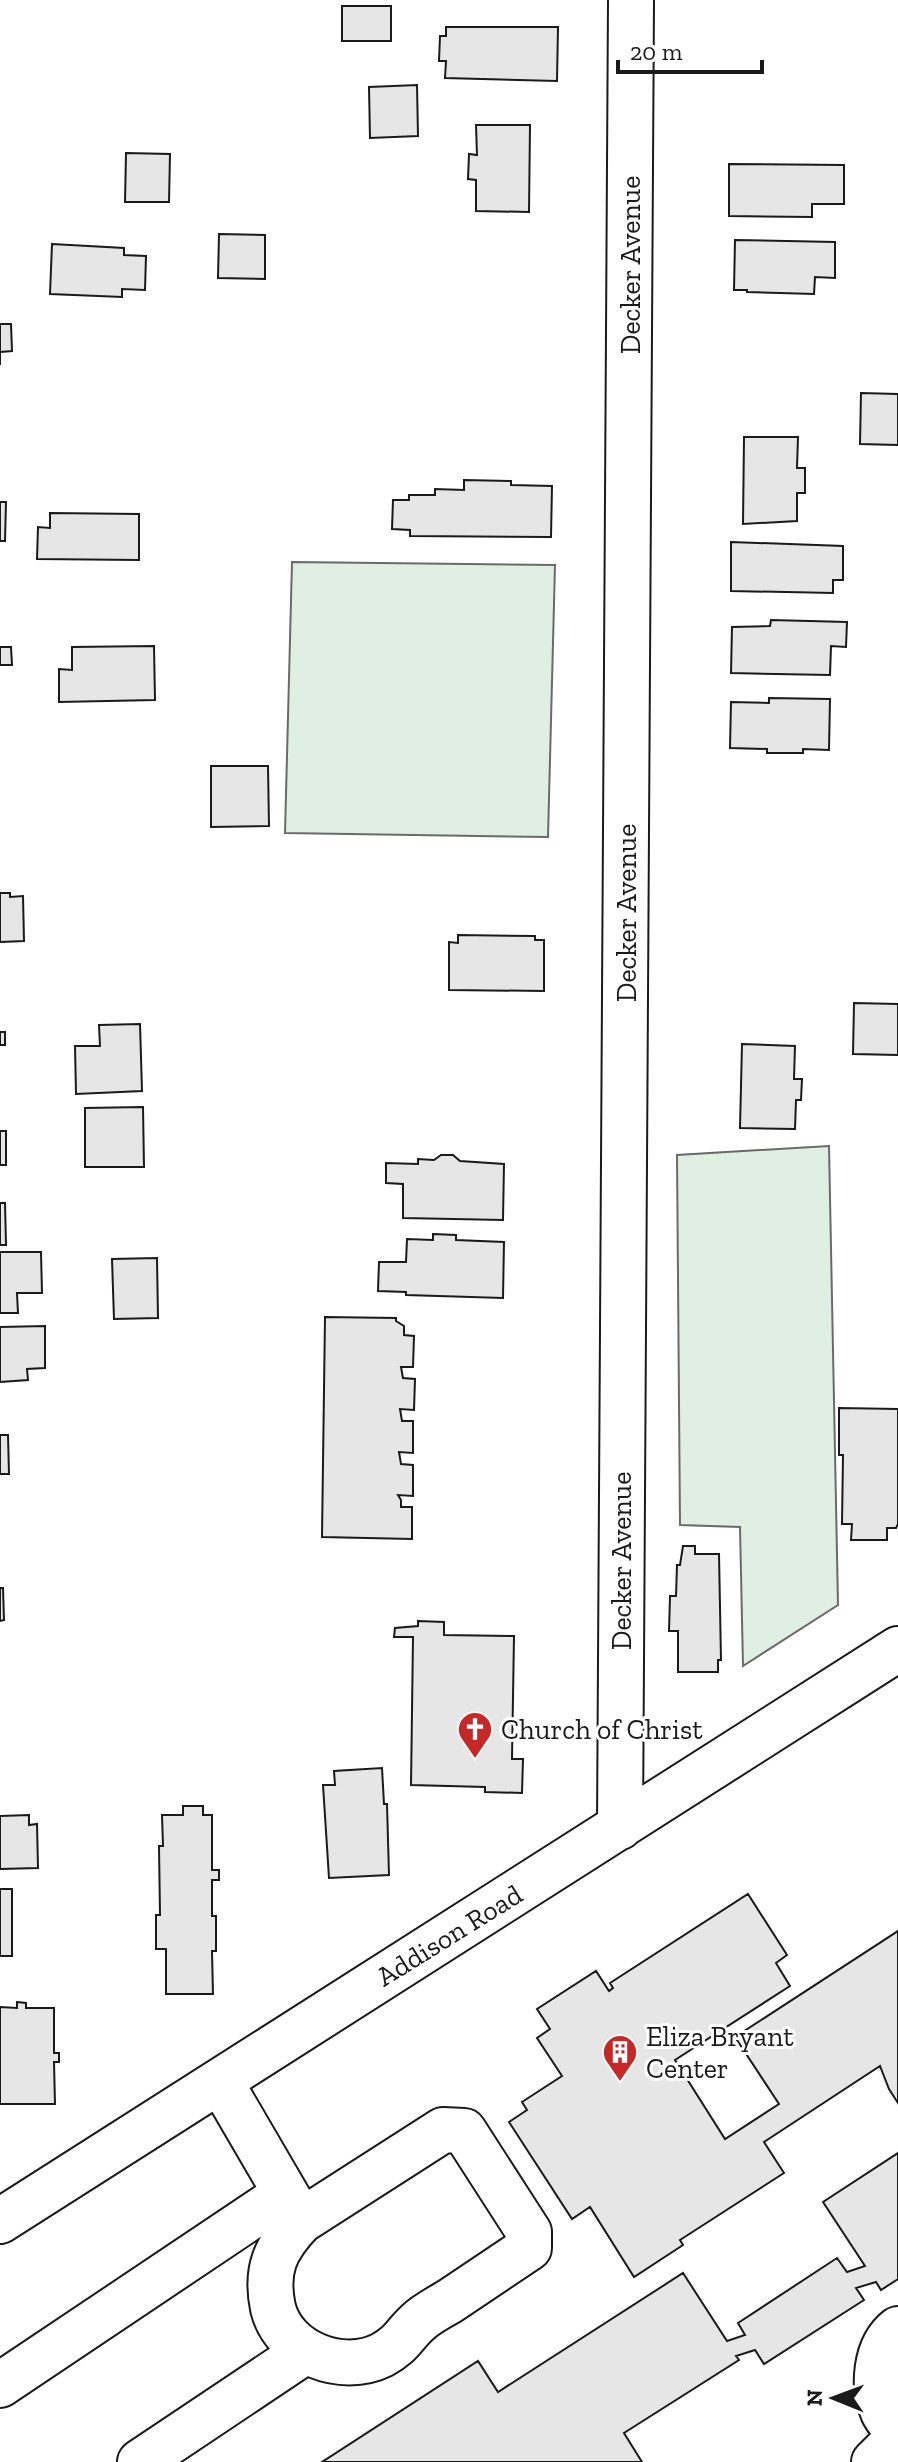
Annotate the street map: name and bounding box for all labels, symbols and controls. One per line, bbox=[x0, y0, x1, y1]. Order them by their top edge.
scale bar bbox=[618, 24, 762, 74]
text: 20 m bbox=[630, 37, 683, 66]
street label: Decker Avenue bbox=[614, 176, 647, 354]
street label: Decker Avenue bbox=[610, 824, 643, 1002]
street label: Decker Avenue bbox=[605, 1472, 638, 1650]
church icon: Church of Christ bbox=[456, 1710, 494, 1760]
place label: Church of Christ bbox=[501, 1713, 703, 1746]
street label: Addison Road bbox=[370, 1878, 528, 1993]
place label: Eliza Bryant Center bbox=[646, 2020, 794, 2085]
building icon: Eliza Bryant Center bbox=[601, 2033, 639, 2083]
north arrow bbox=[794, 2358, 874, 2438]
text: N bbox=[801, 2389, 828, 2406]

